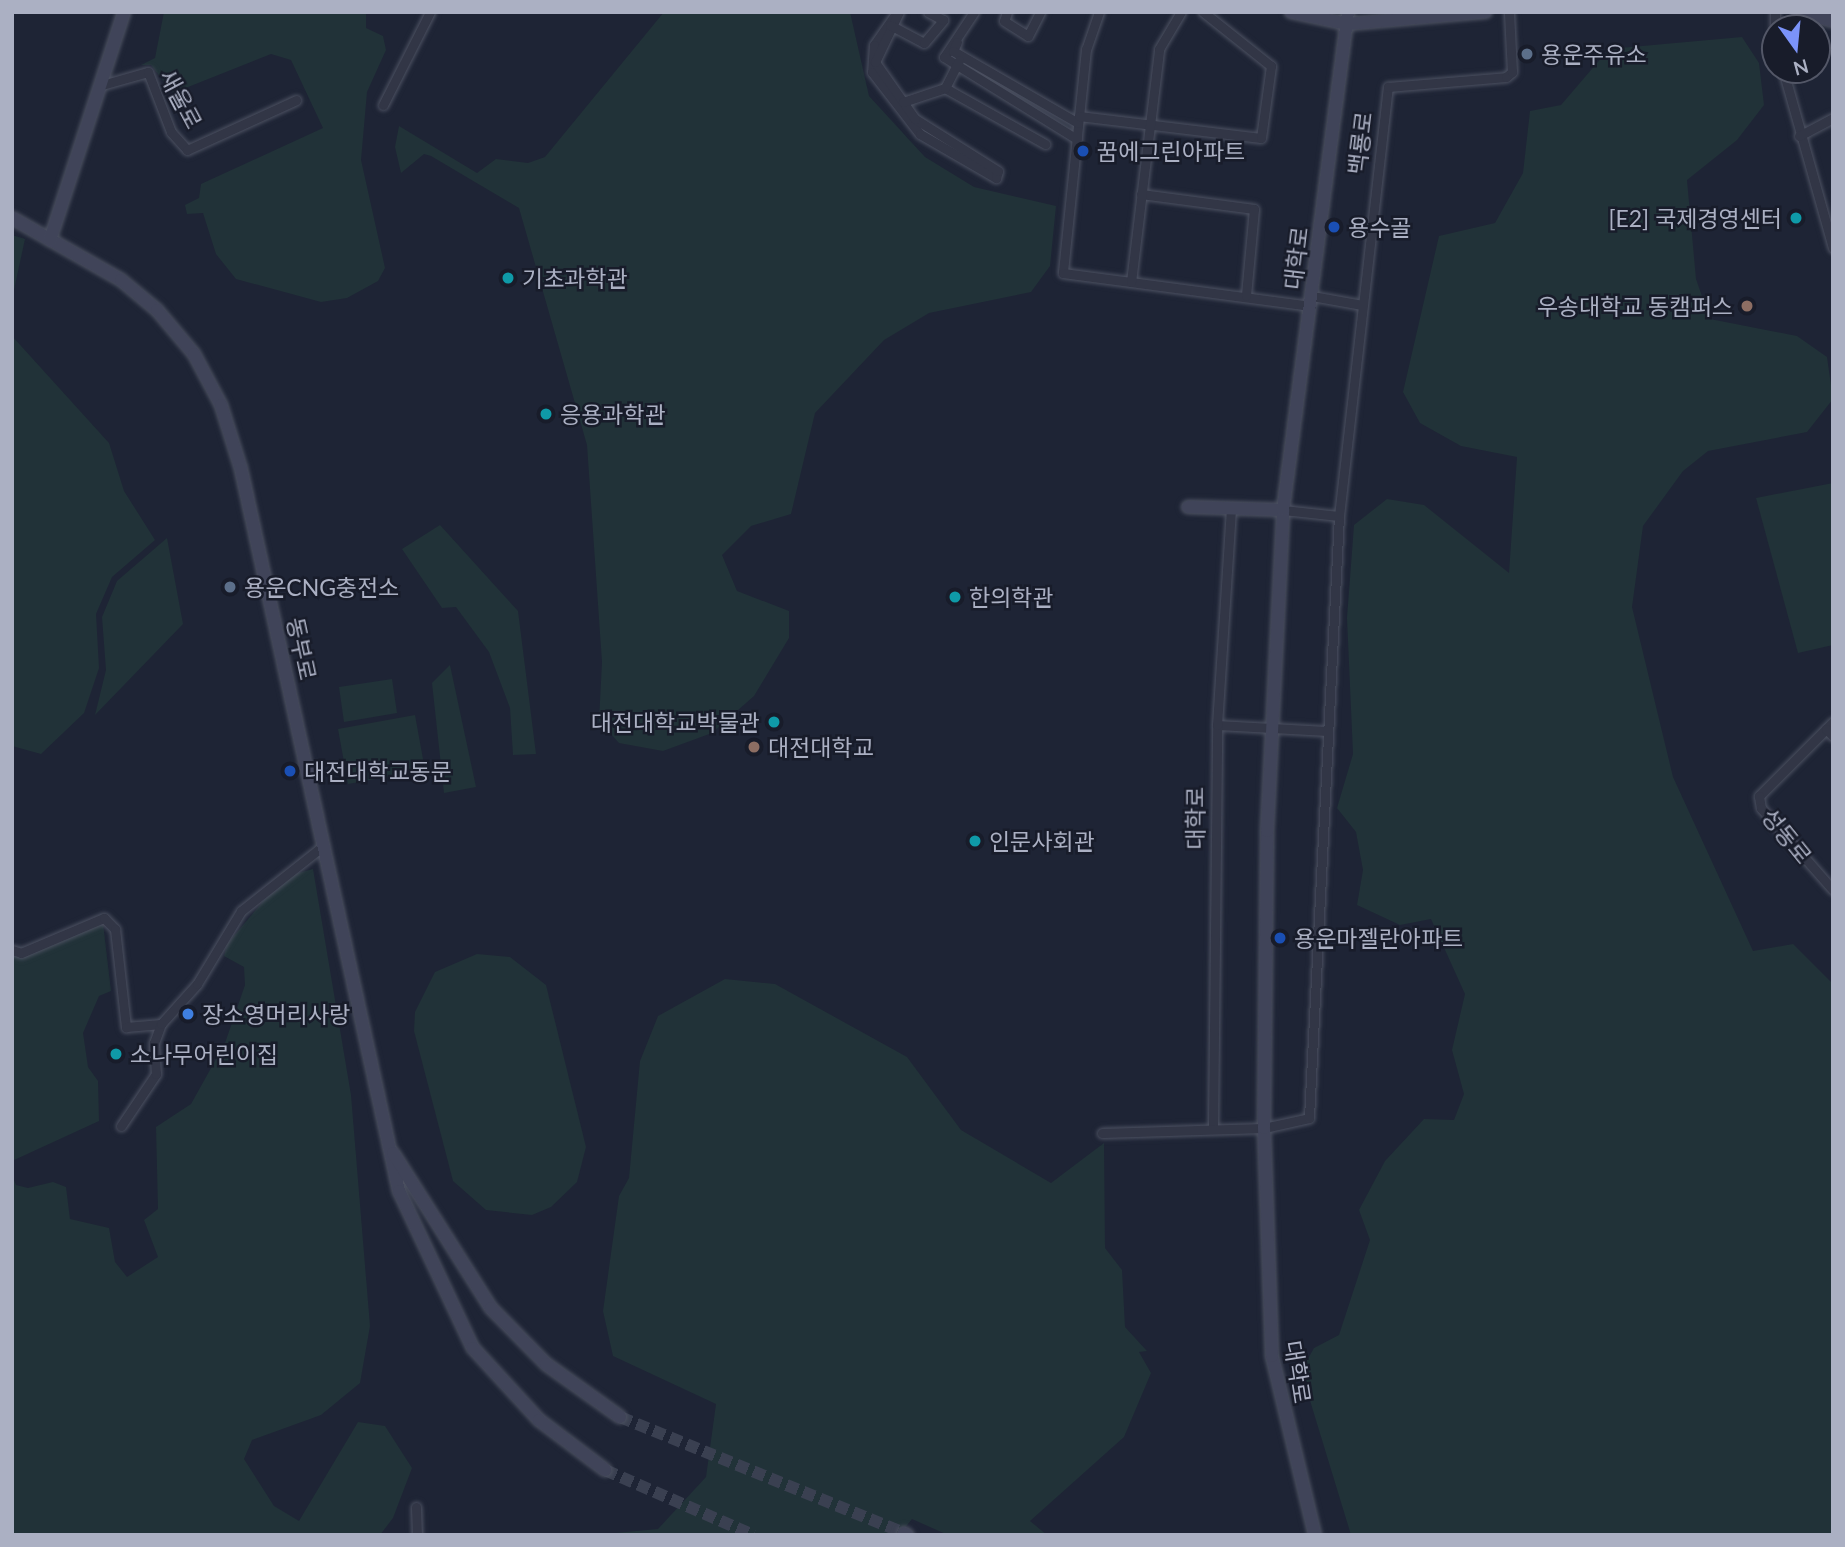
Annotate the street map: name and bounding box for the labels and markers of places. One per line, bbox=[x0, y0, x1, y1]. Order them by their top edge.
place label: 용운주유소 bbox=[1541, 40, 1647, 68]
marker: 용운주유소 bbox=[1519, 46, 1535, 62]
place label: 꿈에그린아파트 bbox=[1097, 137, 1245, 165]
marker: 꿈에그린아파트 bbox=[1075, 143, 1091, 159]
place label: [E2] 국제경영센터 bbox=[1608, 204, 1782, 232]
marker: [E2] 국제경영센터 bbox=[1788, 210, 1804, 226]
place label: 용수골 bbox=[1348, 213, 1411, 241]
marker: 용수골 bbox=[1326, 219, 1342, 235]
place label: 기초과학관 bbox=[522, 264, 628, 292]
marker: 기초과학관 bbox=[500, 270, 516, 286]
place label: 우송대학교 동캠퍼스 bbox=[1537, 292, 1733, 320]
marker: 우송대학교 동캠퍼스 bbox=[1739, 298, 1755, 314]
place label: 응용과학관 bbox=[560, 400, 666, 428]
marker: 응용과학관 bbox=[538, 406, 554, 422]
place label: 용운CNG충전소 bbox=[244, 573, 400, 601]
marker: 용운CNG충전소 bbox=[222, 579, 238, 595]
place label: 한의학관 bbox=[969, 583, 1054, 611]
marker: 한의학관 bbox=[947, 589, 963, 605]
place label: 대전대학교박물관 bbox=[591, 708, 760, 736]
marker: 대전대학교박물관 bbox=[766, 714, 782, 730]
place label: 대전대학교 bbox=[768, 733, 874, 761]
marker: 대전대학교 bbox=[746, 739, 762, 755]
place label: 대전대학교동문 bbox=[304, 757, 452, 785]
marker: 대전대학교동문 bbox=[282, 763, 298, 779]
place label: 인문사회관 bbox=[989, 827, 1095, 855]
marker: 인문사회관 bbox=[967, 833, 983, 849]
place label: 용운마젤란아파트 bbox=[1294, 924, 1463, 952]
marker: 용운마젤란아파트 bbox=[1272, 930, 1288, 946]
place label: 장소영머리사랑 bbox=[202, 1000, 350, 1028]
marker: 장소영머리사랑 bbox=[180, 1006, 196, 1022]
place label: 소나무어린이집 bbox=[130, 1040, 278, 1068]
marker: 소나무어린이집 bbox=[108, 1046, 124, 1062]

